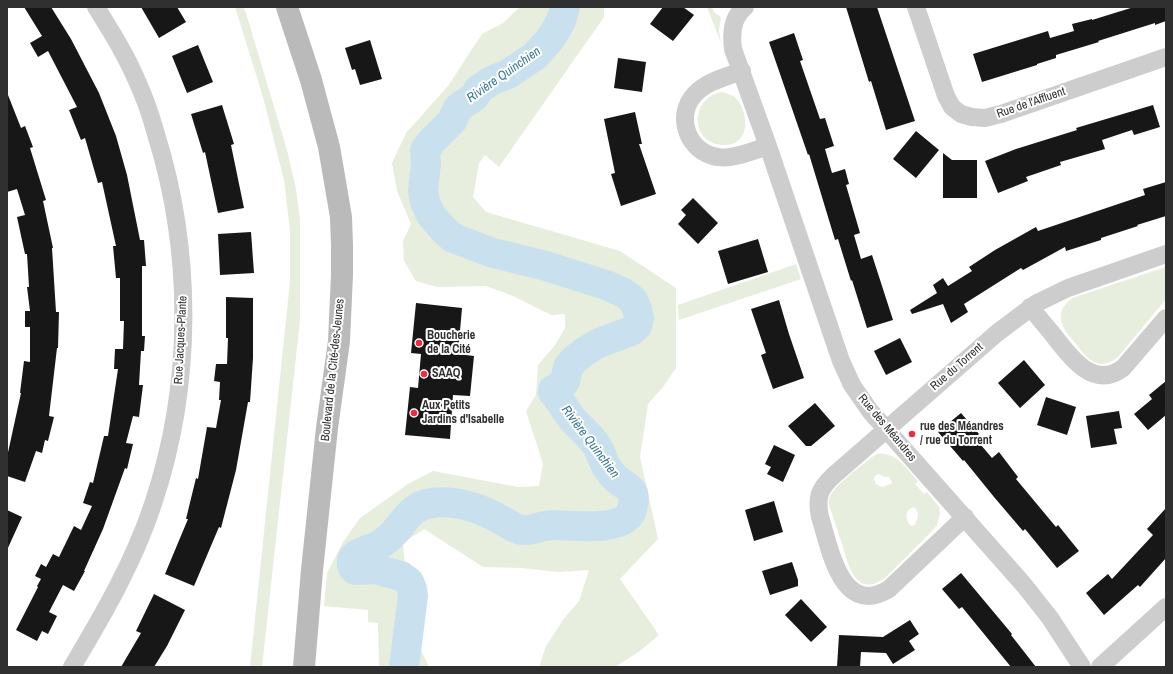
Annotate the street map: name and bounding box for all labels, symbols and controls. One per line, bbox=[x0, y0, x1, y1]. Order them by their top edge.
water label: Rivière Quinchien bbox=[464, 44, 544, 106]
street label: Rue de l'Affluent bbox=[995, 85, 1067, 121]
street label: Rue Jacques-Plante bbox=[171, 295, 191, 385]
street label: Boulevard de la Cité-des-Jeunes bbox=[318, 298, 348, 442]
place label: Boucherie de la Cité bbox=[427, 329, 475, 357]
marker: Boucherie de la Cité bbox=[414, 338, 424, 348]
street label: Rue du Torrent bbox=[928, 340, 986, 394]
place label: SAAQ bbox=[432, 367, 460, 381]
marker: SAAQ bbox=[419, 369, 429, 379]
street label: Rue des Méandres bbox=[855, 392, 919, 464]
place label: Aux Petits Jardins d'Isabelle bbox=[422, 399, 504, 427]
water label: Rivière Quinchien bbox=[558, 403, 622, 481]
marker: Aux Petits Jardins d'Isabelle bbox=[409, 408, 419, 418]
place label: rue des Méandres / rue du Torrent bbox=[920, 420, 1004, 448]
marker: rue des Méandres / rue du Torrent bbox=[907, 429, 917, 439]

